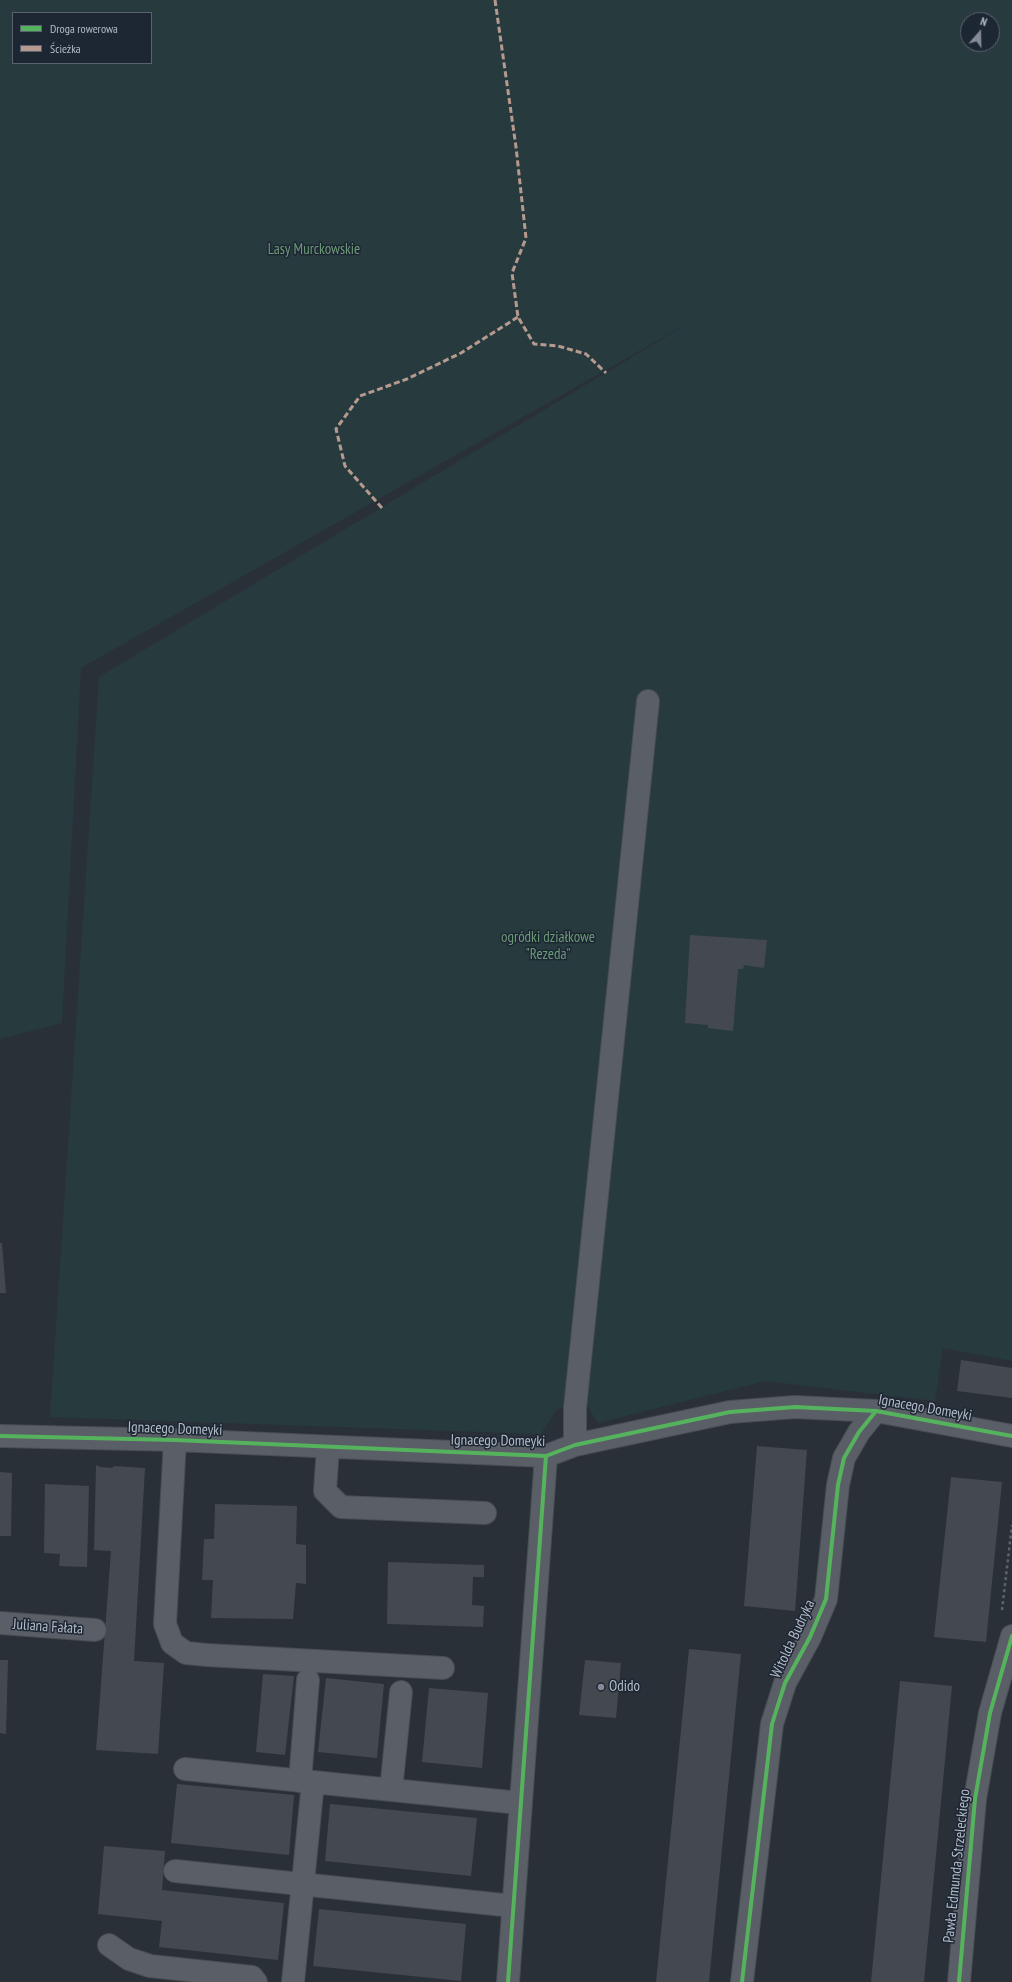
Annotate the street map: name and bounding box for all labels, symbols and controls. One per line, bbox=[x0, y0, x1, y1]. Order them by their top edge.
legend bbox=[12, 12, 152, 64]
north arrow bbox=[960, 12, 1000, 52]
text: N bbox=[979, 14, 989, 29]
text: Droga rowerowa bbox=[50, 21, 118, 36]
text: Ścieżka bbox=[50, 41, 81, 56]
park label: Lasy Murckowskie bbox=[268, 241, 360, 259]
park label: ogródki działkowe "Rezeda" bbox=[501, 929, 595, 964]
street label: Ignacego Domeyki bbox=[877, 1391, 973, 1425]
street label: Ignacego Domeyki bbox=[127, 1418, 223, 1440]
street label: Ignacego Domeyki bbox=[451, 1431, 545, 1451]
street label: Witolda Budryka bbox=[767, 1597, 819, 1681]
street label: Juliana Fałata bbox=[12, 1616, 84, 1638]
place label: Odido bbox=[609, 1678, 640, 1696]
marker: Odido bbox=[596, 1682, 606, 1692]
street label: Pawła Edmunda Strzeleckiego bbox=[940, 1788, 974, 1944]

